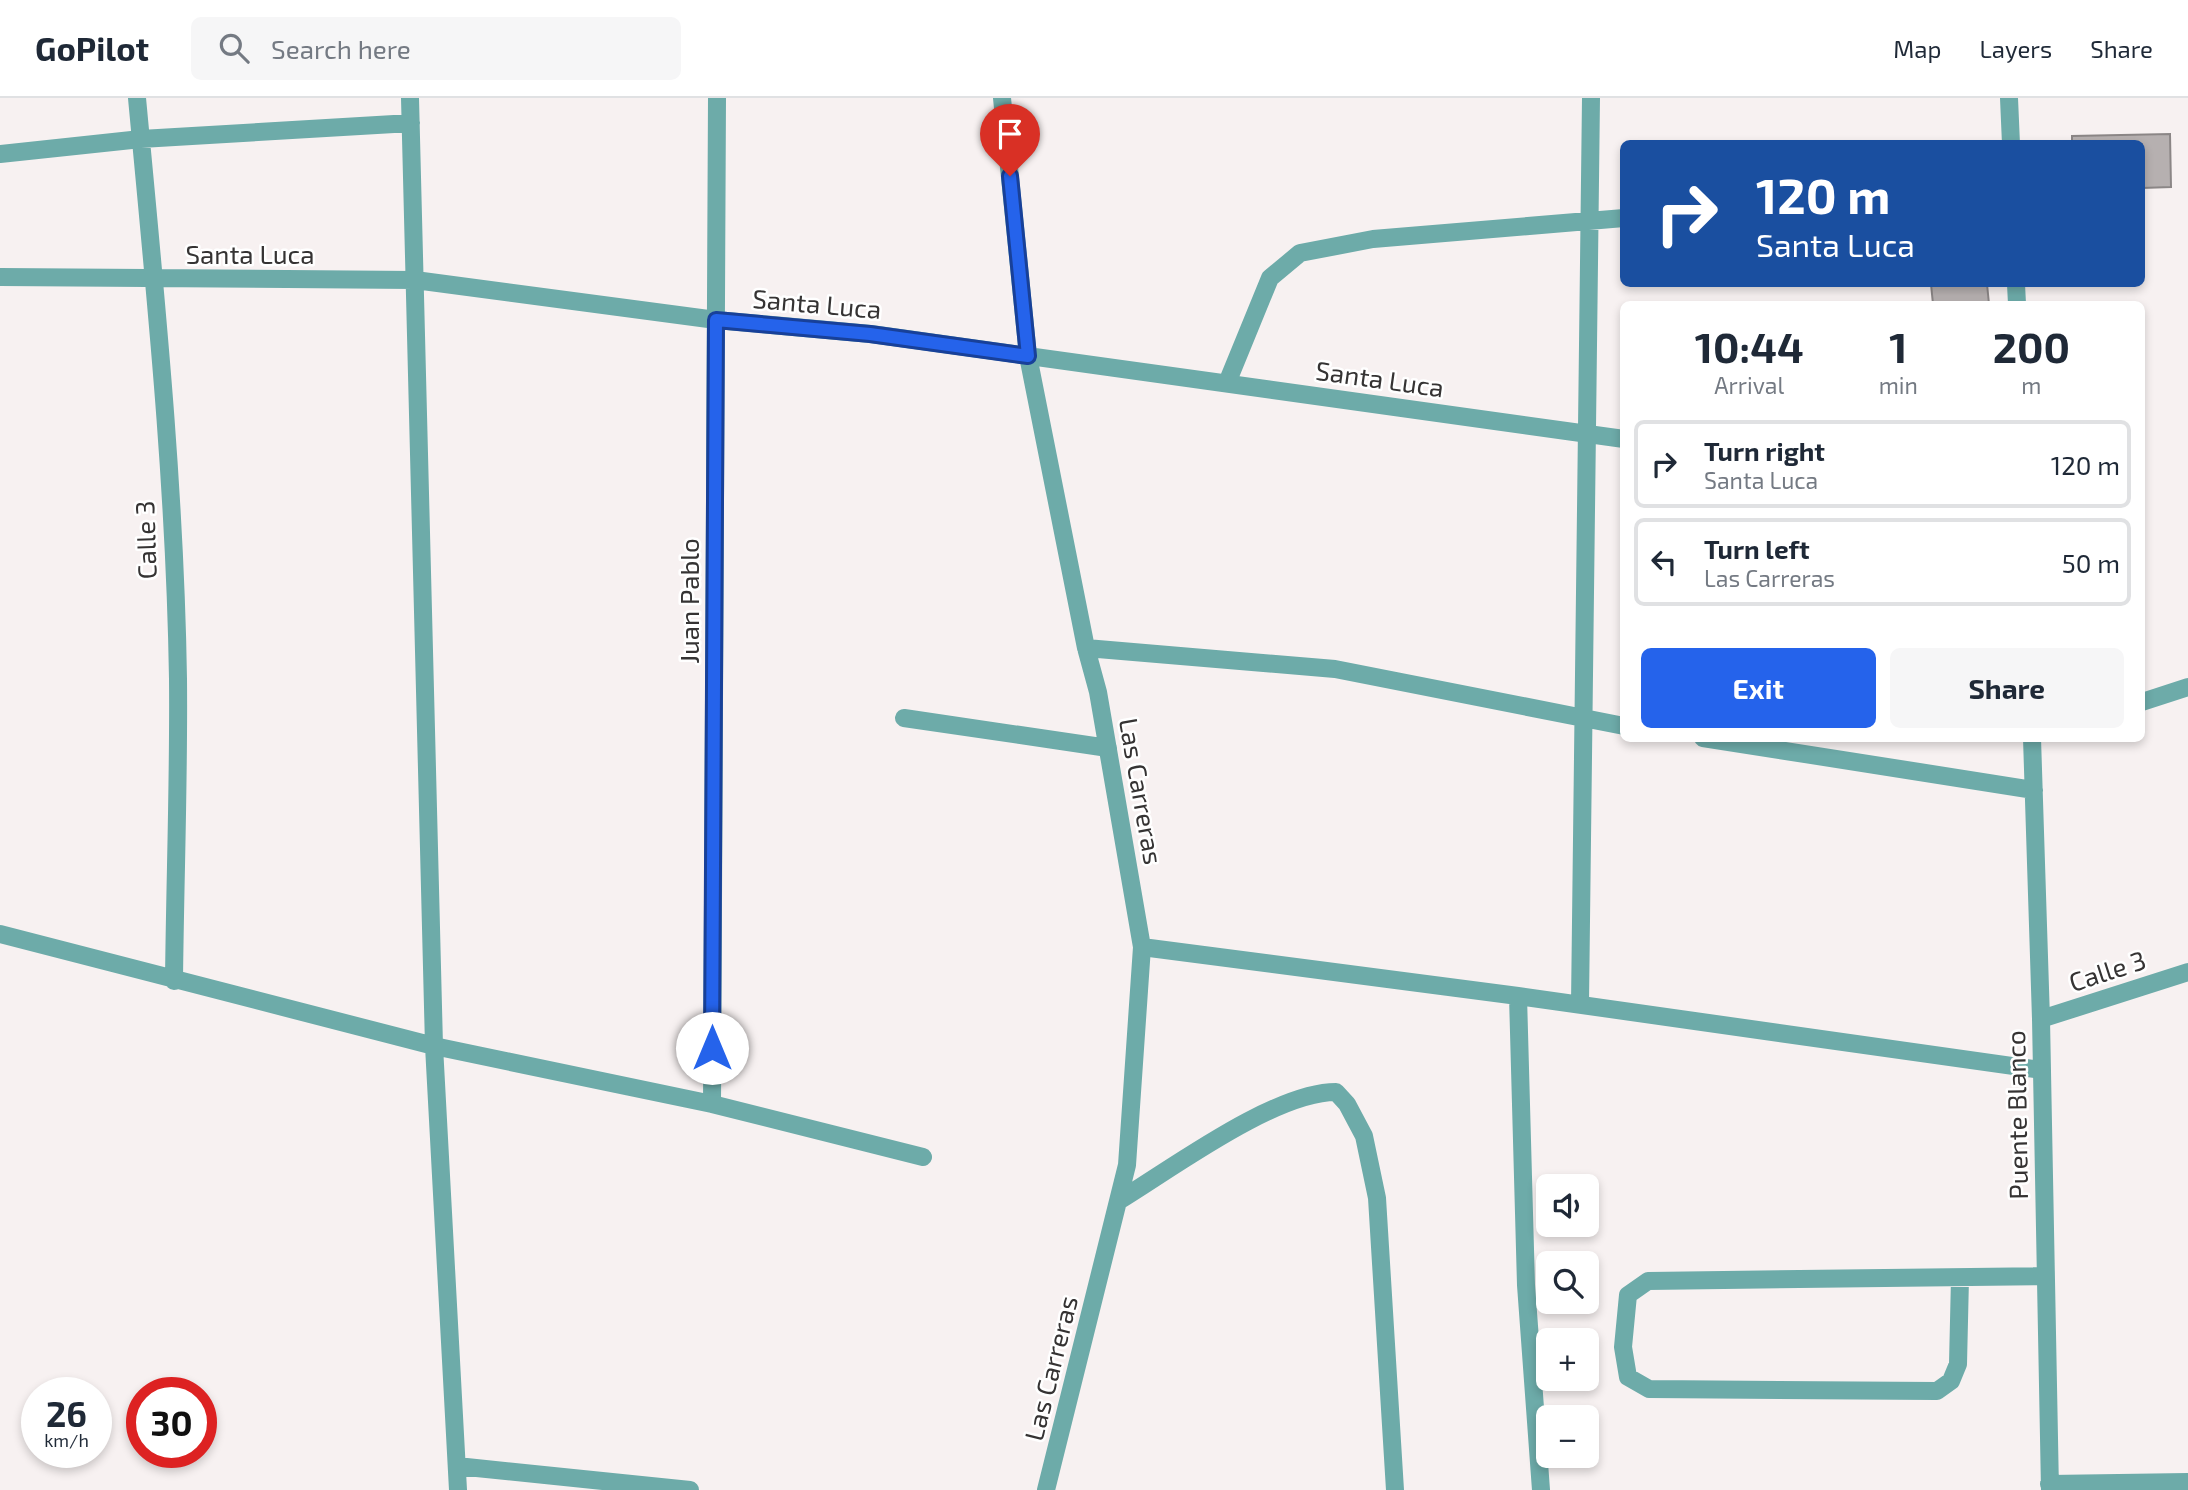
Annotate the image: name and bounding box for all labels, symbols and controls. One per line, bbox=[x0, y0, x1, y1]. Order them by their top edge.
search box bbox=[191, 17, 681, 80]
text: GoPilot bbox=[35, 28, 149, 68]
icon: search bbox=[215, 29, 253, 67]
text: Search here bbox=[271, 33, 411, 64]
text: Map bbox=[1893, 34, 1941, 63]
text: Layers bbox=[1979, 34, 2052, 63]
text: Share bbox=[2090, 34, 2153, 63]
pin bbox=[980, 104, 1040, 176]
icon: arrive bbox=[991, 115, 1029, 153]
text: 120 m bbox=[1756, 165, 1890, 224]
icon: right bbox=[1641, 168, 1732, 259]
text: Santa Luca bbox=[1756, 225, 1915, 263]
street label: Santa Luca bbox=[185, 238, 315, 269]
street label: Santa Luca bbox=[751, 282, 883, 324]
text: 10:44 bbox=[1695, 321, 1804, 371]
text: 1 bbox=[1889, 321, 1907, 371]
text: 200 bbox=[1993, 321, 2070, 371]
street label: Santa Luca bbox=[1314, 354, 1446, 402]
text: Arrival bbox=[1714, 371, 1784, 399]
text: min bbox=[1879, 371, 1918, 399]
text: m bbox=[2021, 371, 2041, 399]
text: Turn right bbox=[1704, 435, 1825, 466]
icon: right bbox=[1645, 445, 1683, 483]
text: 120 m bbox=[2051, 449, 2120, 480]
text: Santa Luca bbox=[1704, 466, 1818, 494]
street label: Calle 3 bbox=[128, 500, 162, 580]
text: Turn left bbox=[1704, 533, 1810, 564]
street label: Juan Pablo bbox=[673, 538, 704, 664]
icon: left bbox=[1645, 543, 1683, 581]
text: 50 m bbox=[2062, 547, 2120, 578]
text: Las Carreras bbox=[1704, 564, 1835, 592]
button: Exit bbox=[1641, 648, 1876, 728]
button: Share bbox=[1890, 648, 2124, 728]
street label: Las Carreras bbox=[1114, 715, 1170, 867]
street label: Calle 3 bbox=[2065, 943, 2149, 997]
position arrow bbox=[675, 1011, 749, 1085]
street label: Puente Blanco bbox=[1999, 1030, 2033, 1200]
map controls bbox=[1536, 1174, 1599, 1468]
button: sound bbox=[1536, 1174, 1599, 1237]
button: search bbox=[1536, 1251, 1599, 1314]
street label: Las Carreras bbox=[1017, 1292, 1083, 1444]
button: + bbox=[1536, 1328, 1599, 1391]
speed limit sign: 30 bbox=[126, 1377, 217, 1468]
text: 26 bbox=[46, 1392, 87, 1434]
button: − bbox=[1536, 1405, 1599, 1468]
text: km/h bbox=[44, 1429, 89, 1451]

